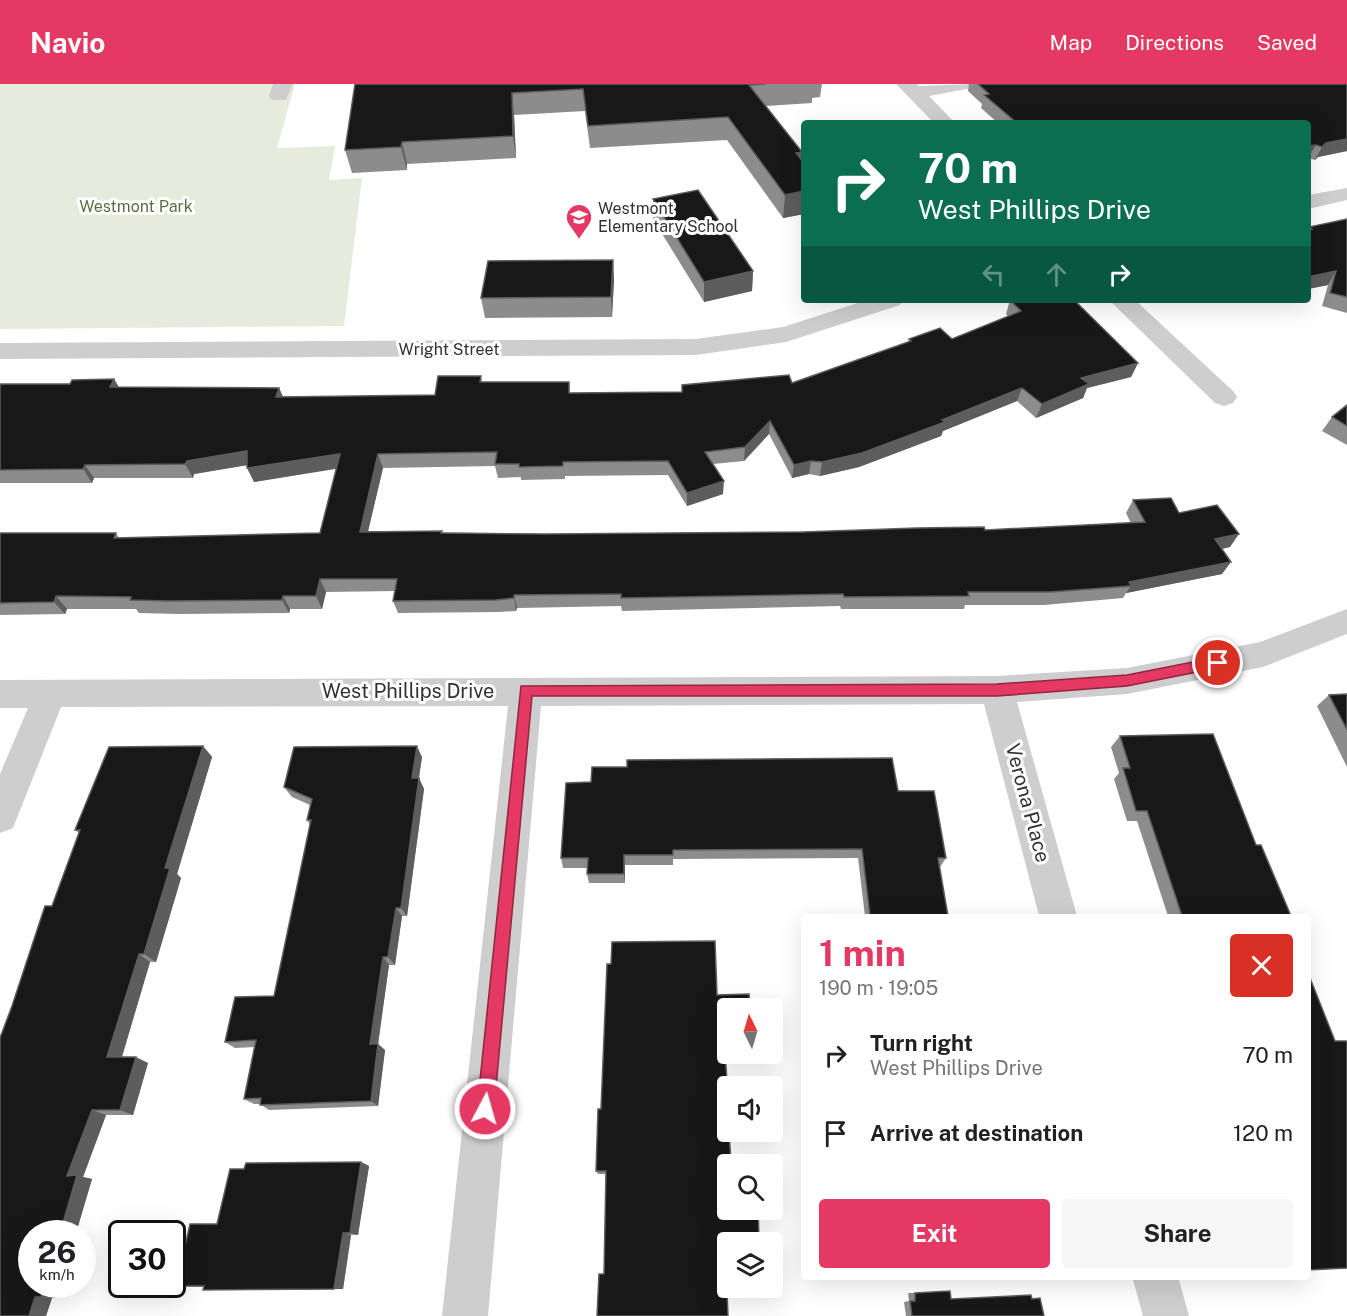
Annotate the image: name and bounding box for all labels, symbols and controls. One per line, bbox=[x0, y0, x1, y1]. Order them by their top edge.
text: Navio bbox=[30, 26, 105, 59]
text: Map bbox=[1050, 30, 1092, 55]
text: Directions bbox=[1125, 30, 1224, 55]
text: Saved bbox=[1257, 30, 1317, 55]
text: 70 m bbox=[918, 143, 1018, 192]
icon: right bbox=[819, 144, 897, 222]
text: West Phillips Drive bbox=[918, 193, 1151, 225]
park label: Westmont Park bbox=[79, 197, 193, 216]
place label: Westmont Elementary School bbox=[598, 199, 739, 236]
school or university icon: Westmont Elementary School bbox=[564, 202, 594, 240]
icon: left bbox=[977, 258, 1010, 291]
icon: ahead bbox=[1040, 258, 1073, 291]
icon: right bbox=[1103, 258, 1136, 291]
street label: Wright Street bbox=[398, 340, 500, 359]
pin bbox=[1192, 637, 1243, 688]
icon: arrive bbox=[1201, 646, 1234, 679]
street label: West Phillips Drive bbox=[322, 679, 494, 703]
street label: Verona Place bbox=[1001, 741, 1055, 865]
text: 1 min bbox=[819, 932, 906, 974]
button: close bbox=[1230, 934, 1293, 997]
text: 190 m · 19:05 bbox=[819, 976, 938, 1000]
north arrow bbox=[717, 998, 783, 1064]
map controls bbox=[717, 998, 783, 1298]
text: Turn right bbox=[870, 1030, 973, 1056]
icon: right bbox=[819, 1039, 852, 1072]
text: 70 m bbox=[1242, 1042, 1293, 1068]
text: West Phillips Drive bbox=[870, 1056, 1043, 1080]
button: sound bbox=[717, 1076, 783, 1142]
position arrow bbox=[453, 1077, 517, 1141]
icon: arrive bbox=[819, 1117, 852, 1150]
text: Arrive at destination bbox=[870, 1120, 1083, 1146]
text: 120 m bbox=[1233, 1120, 1293, 1146]
button: search bbox=[717, 1154, 783, 1220]
button: Exit bbox=[819, 1199, 1050, 1268]
button: Share bbox=[1062, 1199, 1293, 1268]
speed limit sign: 30 bbox=[108, 1220, 186, 1298]
button: layers bbox=[717, 1232, 783, 1298]
text: 26 bbox=[38, 1234, 76, 1270]
text: km/h bbox=[39, 1266, 75, 1283]

